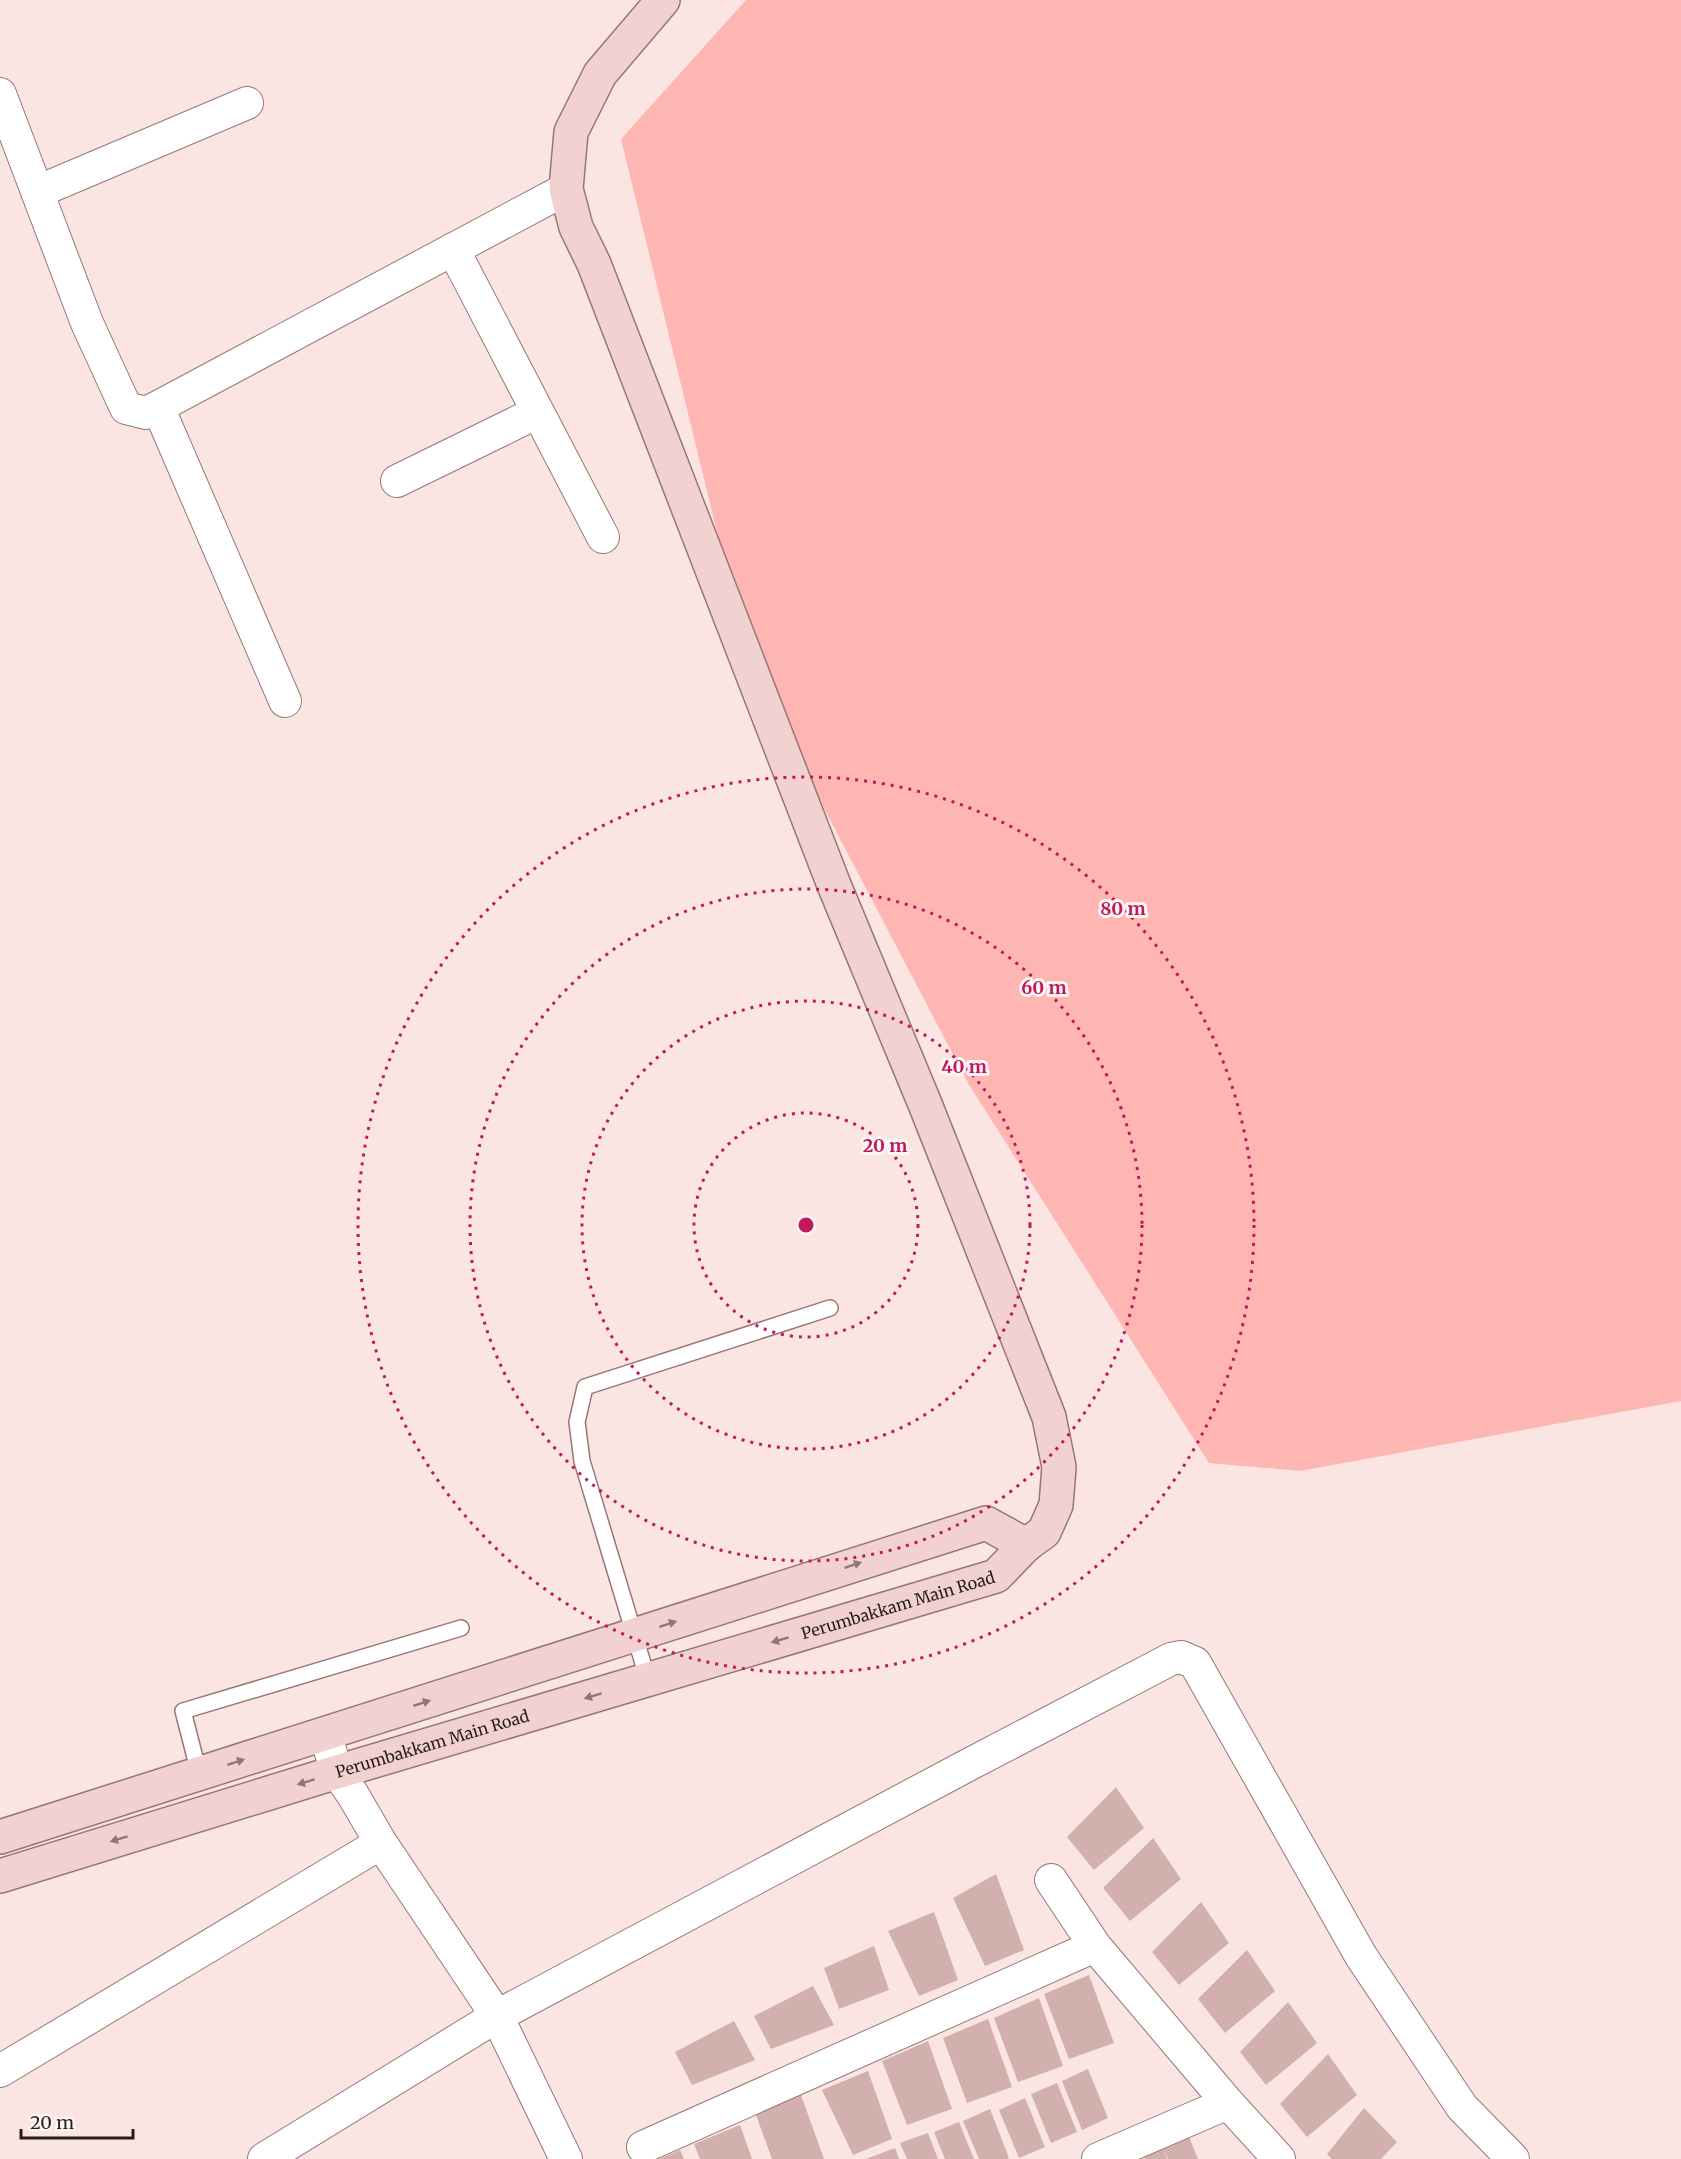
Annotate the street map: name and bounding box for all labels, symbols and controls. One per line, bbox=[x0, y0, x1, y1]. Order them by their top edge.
text: 80 m bbox=[1100, 897, 1146, 920]
text: 60 m bbox=[1021, 976, 1067, 999]
text: 40 m bbox=[941, 1055, 987, 1078]
text: 20 m bbox=[863, 1134, 907, 1157]
centre of rings bbox=[796, 1215, 816, 1235]
one-way arrow bbox=[844, 1560, 862, 1569]
street label: Perumbakkam Main Road bbox=[799, 1567, 998, 1643]
one-way arrow bbox=[659, 1619, 677, 1629]
one-way arrow bbox=[771, 1636, 789, 1645]
one-way arrow bbox=[584, 1692, 602, 1701]
one-way arrow bbox=[413, 1697, 431, 1707]
street label: Perumbakkam Main Road bbox=[333, 1705, 532, 1782]
one-way arrow bbox=[227, 1756, 245, 1766]
one-way arrow bbox=[297, 1778, 315, 1787]
one-way arrow bbox=[110, 1835, 128, 1844]
scale bar bbox=[21, 2102, 134, 2140]
text: 20 m bbox=[30, 2111, 74, 2134]

